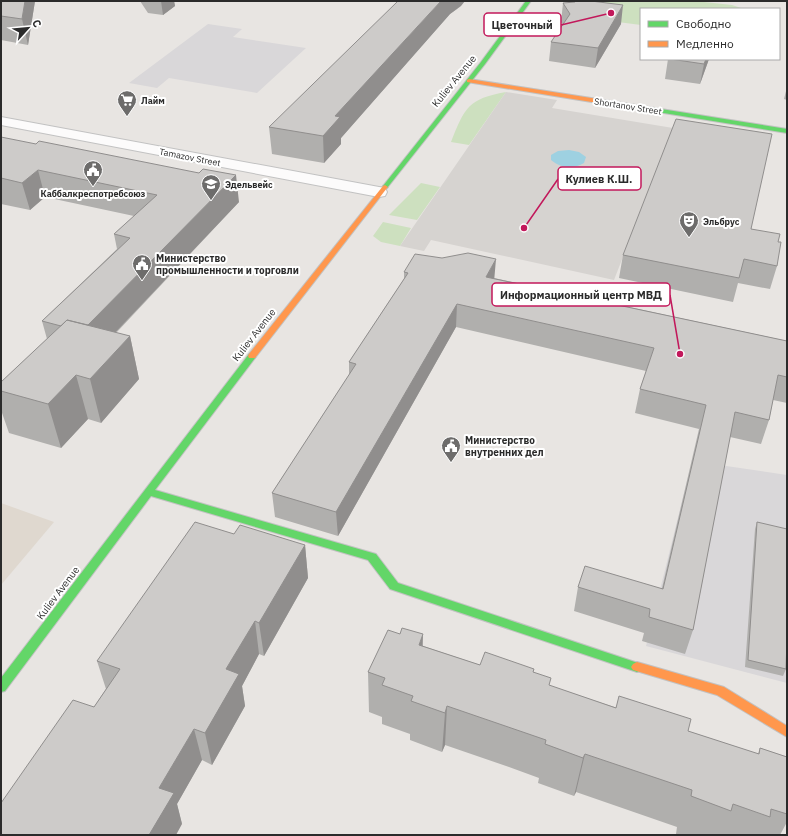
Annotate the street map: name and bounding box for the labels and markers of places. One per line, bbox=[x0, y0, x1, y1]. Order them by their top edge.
callout: Цветочный bbox=[484, 13, 561, 36]
supermarket icon: Лайм bbox=[116, 89, 138, 117]
place label: Лайм bbox=[141, 95, 165, 106]
public building icon: Каббалкреспотребсоюз bbox=[82, 159, 104, 187]
callout: Кулиев К.Ш. bbox=[558, 167, 641, 190]
school or university icon: Эдельвейс bbox=[200, 173, 222, 201]
place label: Эдельвейс bbox=[225, 179, 273, 190]
place label: Каббалкреспотребсоюз bbox=[41, 188, 146, 199]
theatre icon: Эльбрус bbox=[678, 210, 700, 238]
place label: Эльбрус bbox=[703, 216, 740, 227]
place label: Министерство промышленности и торговли bbox=[156, 252, 299, 277]
public building icon: Министерство промышленности и торговли bbox=[131, 253, 153, 281]
callout: Информационный центр МВД bbox=[492, 283, 670, 306]
place label: Министерство внутренних дел bbox=[465, 434, 544, 459]
public building icon: Министерство внутренних дел bbox=[440, 435, 462, 463]

